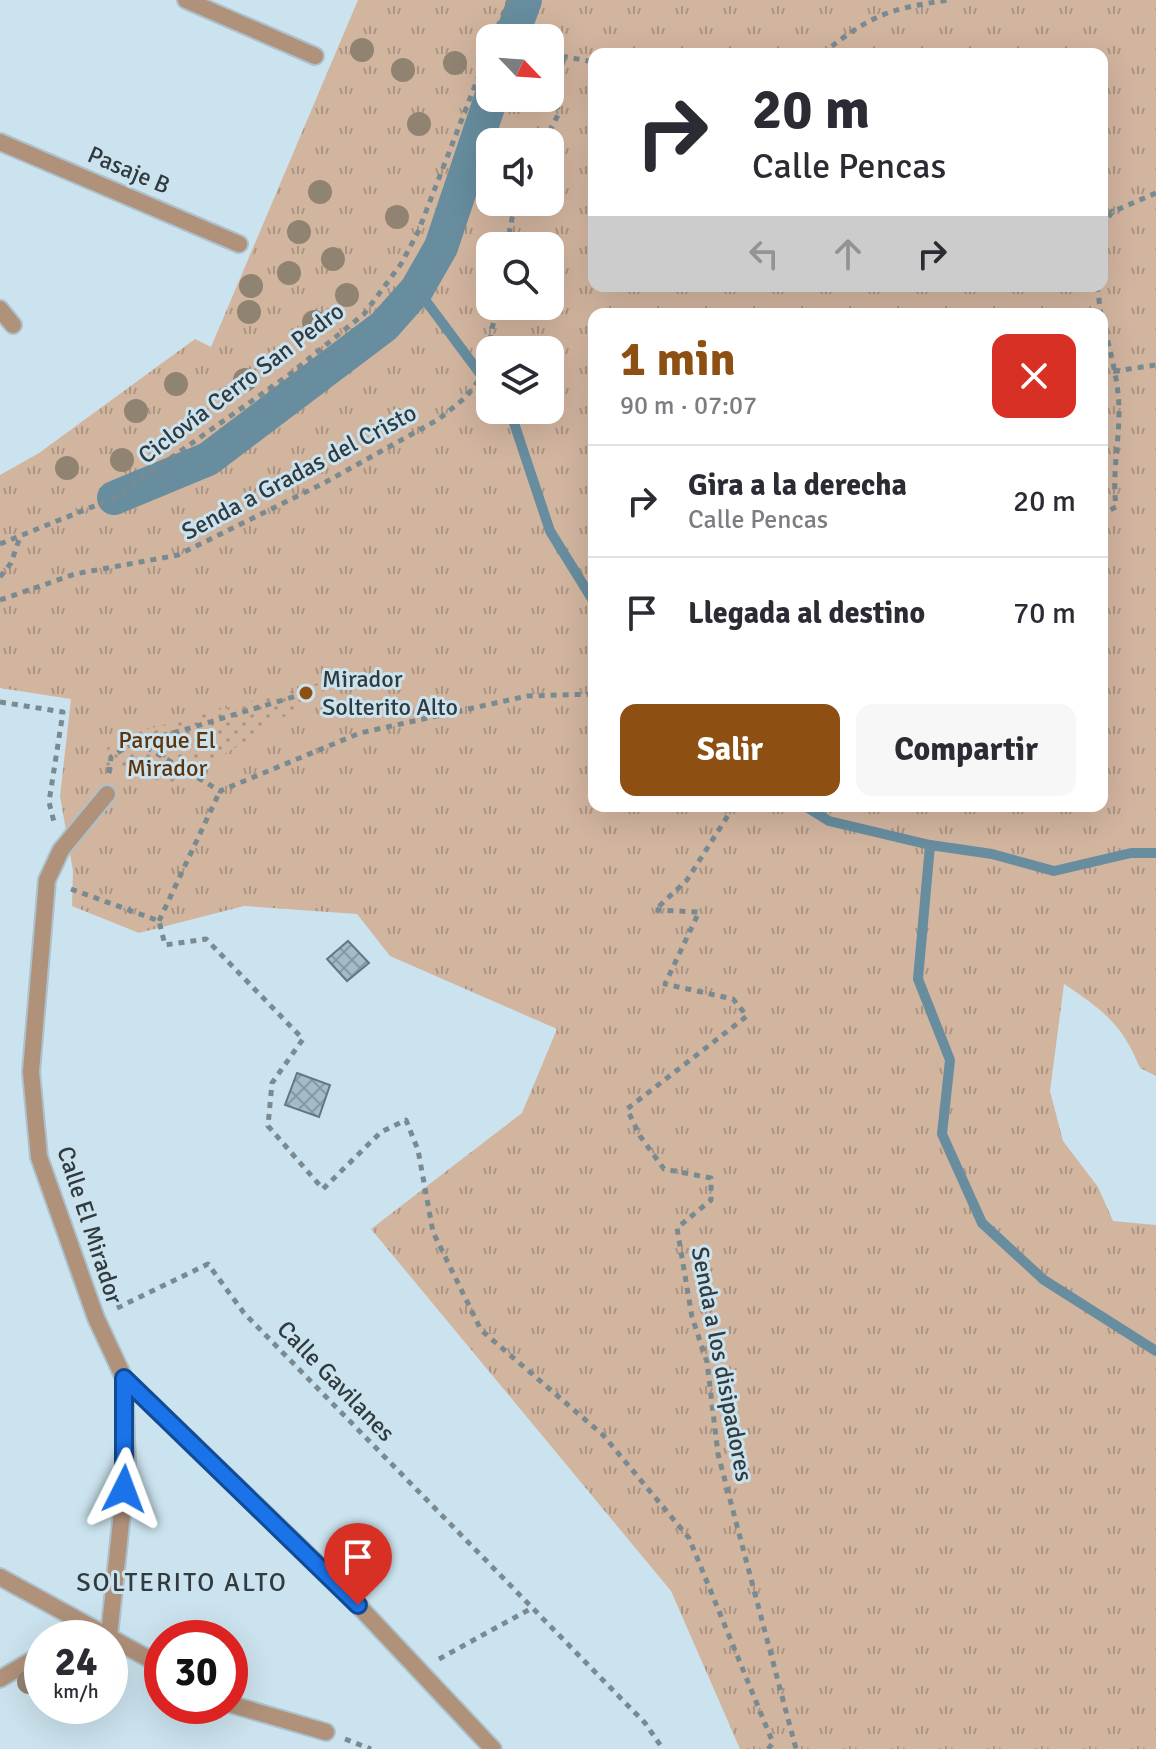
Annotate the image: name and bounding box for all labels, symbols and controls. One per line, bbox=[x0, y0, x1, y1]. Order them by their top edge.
north arrow bbox=[476, 24, 564, 112]
map controls bbox=[476, 24, 564, 424]
text: 20 m bbox=[752, 75, 870, 144]
icon: right bbox=[620, 80, 724, 184]
button: sound bbox=[476, 128, 564, 216]
street label: Pasaje B bbox=[83, 139, 175, 201]
text: Calle Pencas bbox=[752, 144, 946, 189]
button: search bbox=[476, 232, 564, 320]
icon: left bbox=[742, 232, 786, 276]
icon: ahead bbox=[826, 232, 870, 276]
icon: right bbox=[910, 232, 954, 276]
street label: Ciclovía Cerro San Pedro bbox=[132, 296, 350, 470]
text: 1 min bbox=[620, 330, 736, 389]
button: close bbox=[992, 334, 1076, 418]
button: layers bbox=[476, 336, 564, 424]
text: 90 m · 07:07 bbox=[620, 390, 757, 422]
street label: Senda a Gradas del Cristo bbox=[177, 397, 421, 547]
text: Gira a la derecha bbox=[688, 467, 907, 504]
icon: right bbox=[620, 479, 664, 523]
text: 20 m bbox=[1013, 483, 1076, 520]
text: Calle Pencas bbox=[688, 504, 828, 536]
icon: arrive bbox=[620, 591, 664, 635]
text: Llegada al destino bbox=[688, 595, 925, 632]
text: 70 m bbox=[1013, 595, 1076, 632]
place label: Mirador Solterito Alto bbox=[322, 664, 458, 722]
marker: Mirador Solterito Alto bbox=[297, 684, 315, 702]
button: Salir bbox=[620, 704, 840, 796]
button: Compartir bbox=[856, 704, 1076, 796]
park label: Parque El Mirador bbox=[118, 725, 216, 783]
street label: Calle El Mirador bbox=[50, 1142, 130, 1308]
street label: Senda a los disipadores bbox=[685, 1244, 759, 1484]
street label: Calle Gavilanes bbox=[271, 1314, 401, 1448]
position arrow bbox=[82, 1447, 166, 1531]
pin bbox=[324, 1523, 392, 1605]
icon: arrive bbox=[336, 1535, 380, 1579]
district label: SOLTERITO ALTO bbox=[76, 1567, 288, 1599]
speed limit sign: 30 bbox=[144, 1620, 248, 1724]
text: 24 bbox=[54, 1637, 98, 1687]
text: km/h bbox=[53, 1679, 99, 1704]

